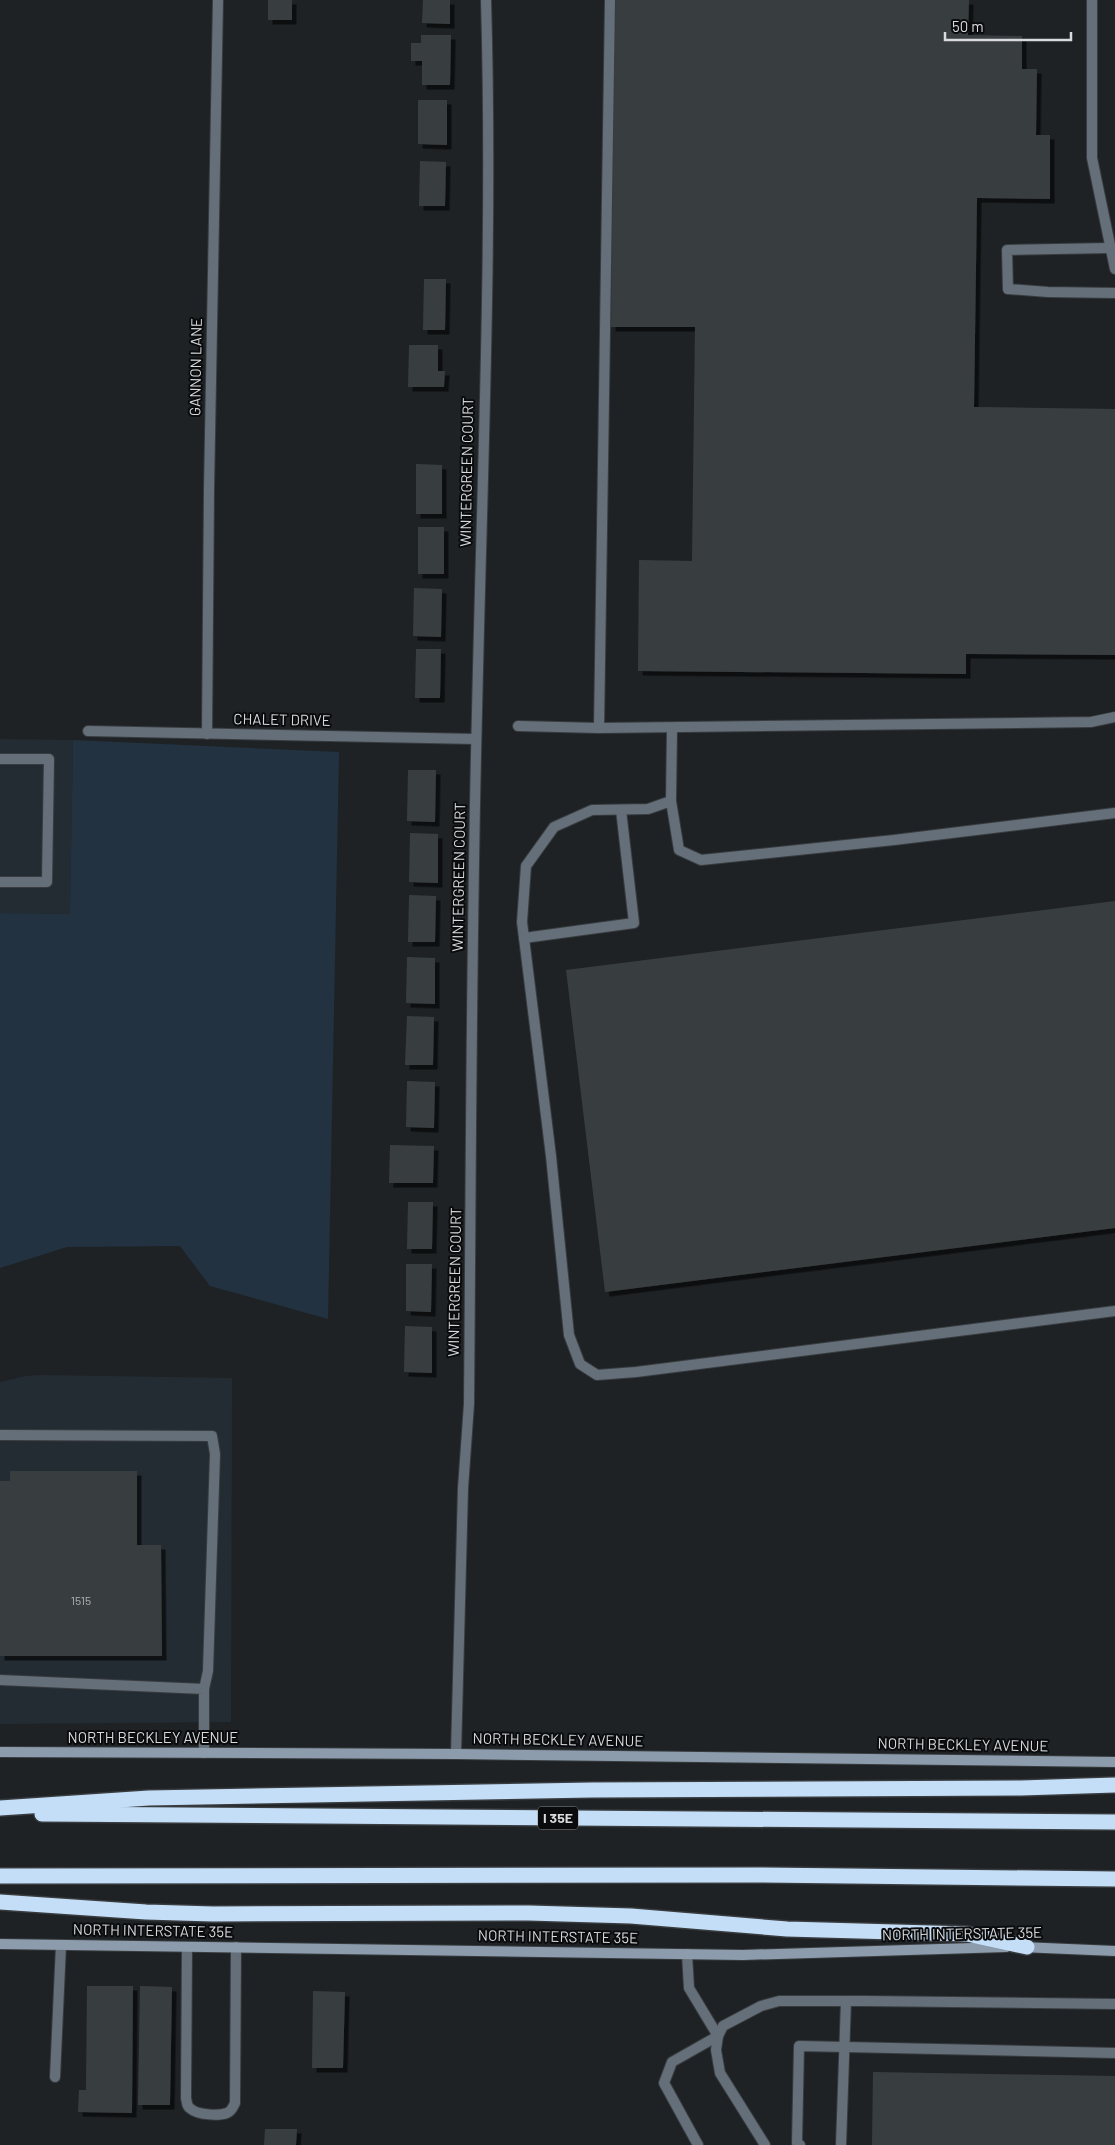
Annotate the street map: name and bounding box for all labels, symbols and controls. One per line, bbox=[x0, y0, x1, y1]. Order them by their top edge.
scale bar bbox=[945, 10, 1071, 42]
text: 50 m bbox=[952, 17, 984, 35]
street label: GANNON LANE bbox=[185, 318, 205, 416]
street label: WINTERGREEN COURT bbox=[456, 397, 476, 547]
street label: CHALET DRIVE bbox=[233, 709, 331, 729]
street label: WINTERGREEN COURT bbox=[448, 802, 468, 952]
street label: WINTERGREEN COURT bbox=[444, 1207, 464, 1357]
house number: 1515 bbox=[71, 1593, 91, 1607]
street label: NORTH BECKLEY AVENUE bbox=[68, 1728, 238, 1746]
street label: NORTH BECKLEY AVENUE bbox=[472, 1729, 644, 1749]
street label: NORTH BECKLEY AVENUE bbox=[877, 1734, 1049, 1754]
road number: I 35E bbox=[538, 1806, 578, 1830]
street label: NORTH INTERSTATE 35E bbox=[73, 1920, 233, 1940]
street label: NORTH INTERSTATE 35E bbox=[882, 1923, 1042, 1943]
street label: NORTH INTERSTATE 35E bbox=[478, 1926, 638, 1946]

